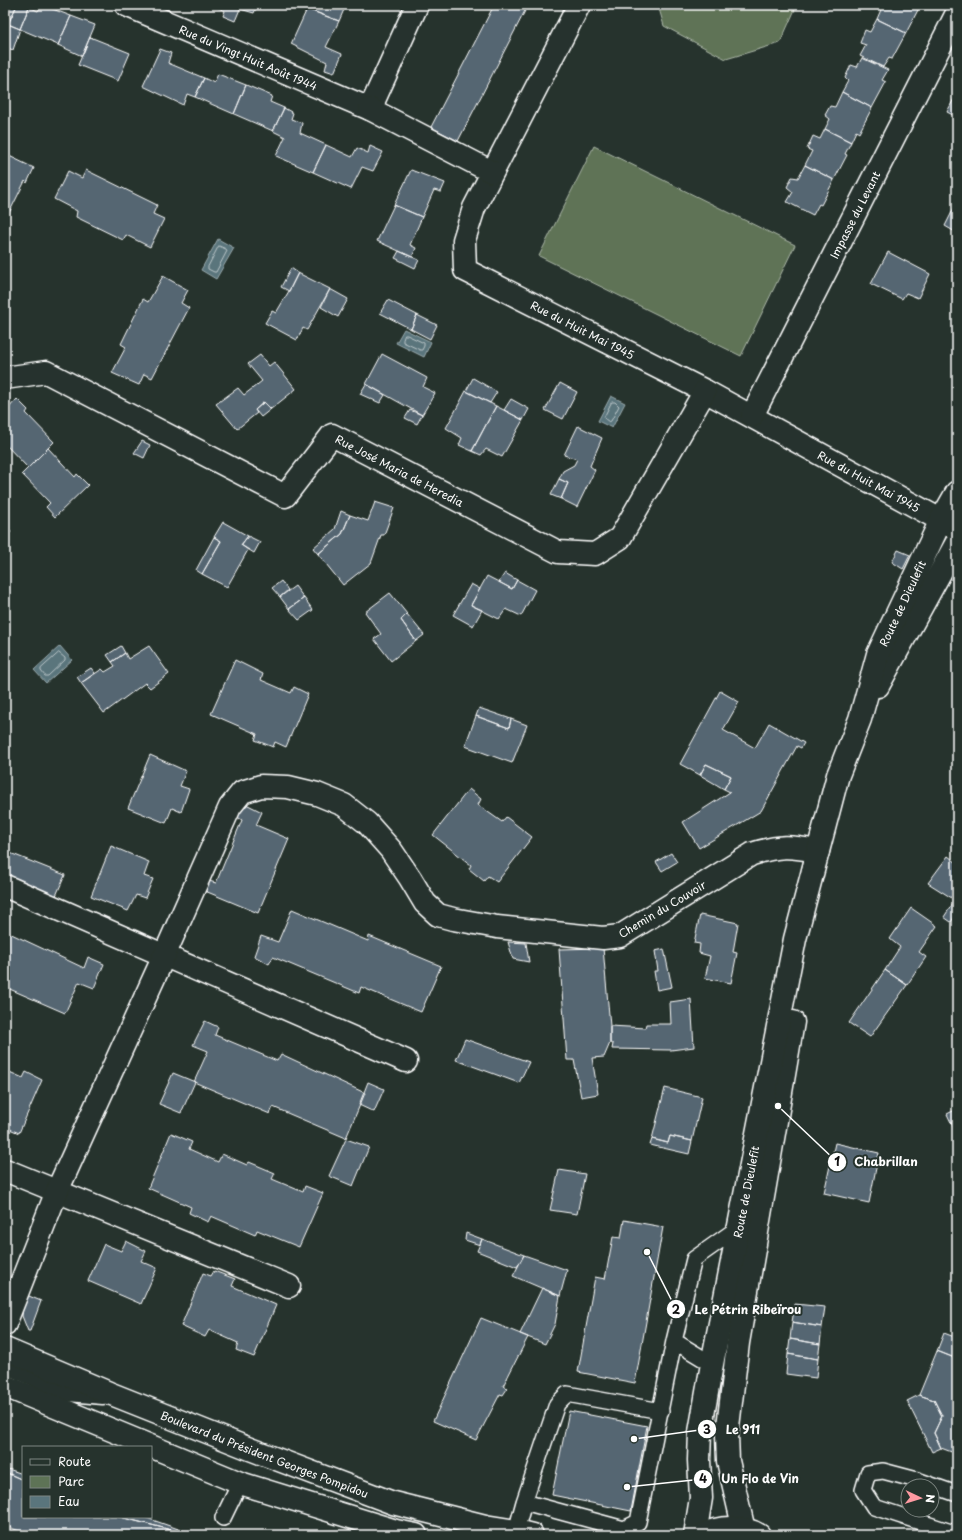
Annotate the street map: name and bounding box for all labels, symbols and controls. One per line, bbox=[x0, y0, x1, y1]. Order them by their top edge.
street label: Rue du Vingt Huit Août 1944 bbox=[177, 20, 320, 94]
street label: Impasse du Levant bbox=[825, 167, 884, 261]
street label: Rue du Huit Mai 1945 bbox=[528, 296, 638, 363]
street label: Rue José Maria de Heredia bbox=[333, 430, 467, 510]
street label: Rue du Huit Mai 1945 bbox=[815, 446, 923, 516]
street label: Route de Dieulefit bbox=[874, 557, 930, 649]
street label: Chemin du Couvoir bbox=[615, 876, 709, 942]
street label: Route de Dieulefit bbox=[728, 1144, 763, 1239]
callout: Chabrillan bbox=[827, 1150, 926, 1174]
text: 1 bbox=[834, 1152, 840, 1170]
text: Chabrillan bbox=[854, 1152, 918, 1170]
callout: Le Pétrin Ribeïrou bbox=[666, 1297, 810, 1321]
text: 2 bbox=[672, 1300, 681, 1318]
text: Le Pétrin Ribeïrou bbox=[695, 1300, 801, 1318]
street label: Boulevard du Président Georges Pompidou bbox=[158, 1406, 371, 1502]
callout: Le 911 bbox=[697, 1417, 769, 1441]
text: 3 bbox=[703, 1420, 711, 1438]
text: Le 911 bbox=[726, 1420, 760, 1438]
legend bbox=[22, 1446, 152, 1518]
text: Route bbox=[58, 1452, 91, 1470]
callout: Un Flo de Vin bbox=[693, 1467, 808, 1491]
text: 4 bbox=[699, 1469, 707, 1487]
text: Un Flo de Vin bbox=[721, 1469, 799, 1487]
text: Parc bbox=[58, 1472, 84, 1490]
north arrow bbox=[900, 1478, 940, 1518]
text: Eau bbox=[58, 1492, 80, 1510]
text: N bbox=[922, 1494, 939, 1504]

